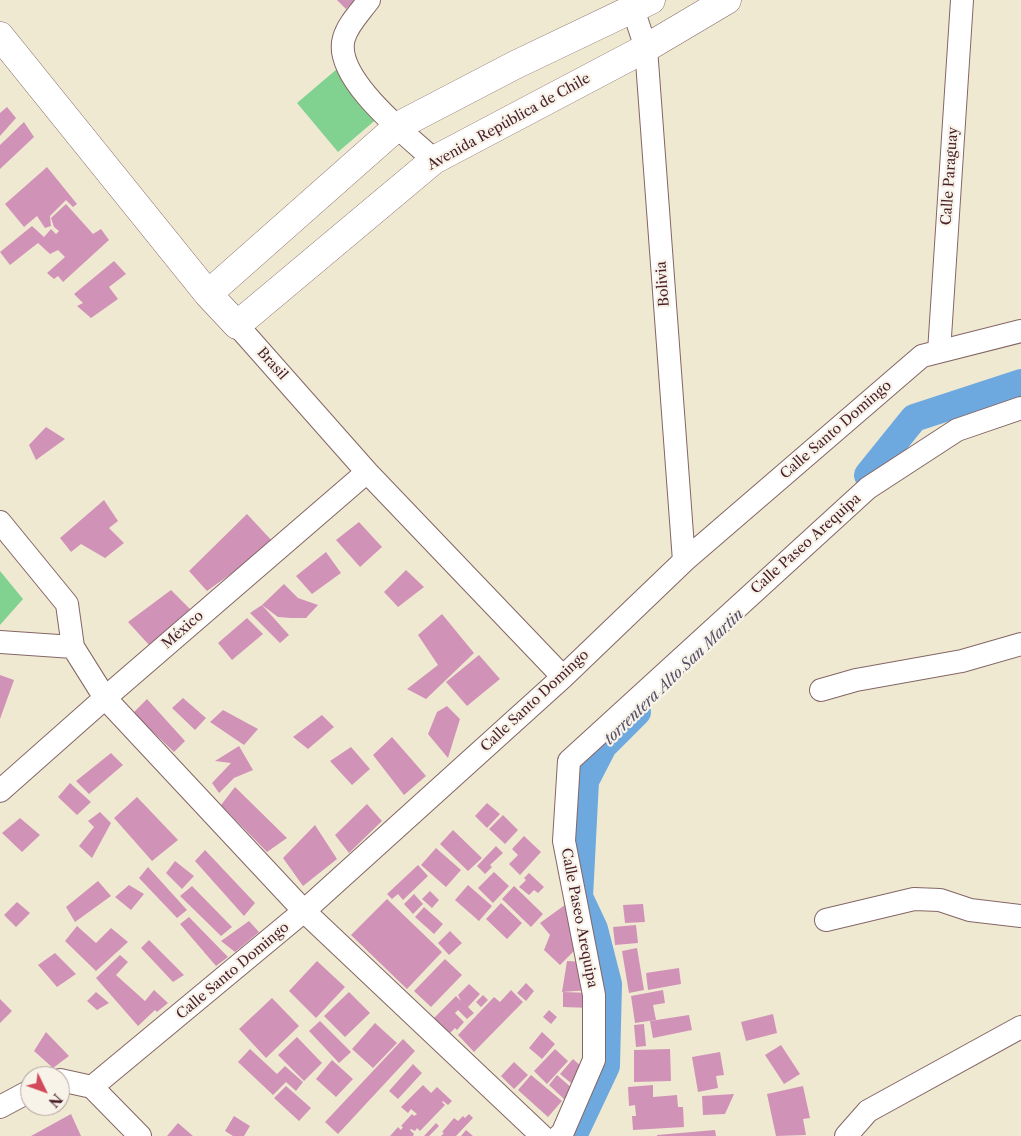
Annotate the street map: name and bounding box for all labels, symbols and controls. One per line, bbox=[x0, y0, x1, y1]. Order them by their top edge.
street label: Avenida República de Chile bbox=[425, 70, 593, 174]
street label: Calle Paraguay bbox=[938, 126, 962, 226]
street label: Bolivia bbox=[653, 261, 673, 307]
street label: Brasil bbox=[253, 344, 291, 384]
street label: Calle Santo Domingo bbox=[777, 377, 895, 483]
street label: Calle Paseo Arequipa bbox=[748, 490, 864, 598]
water label: torrentera Alto San Martin bbox=[601, 606, 747, 748]
street label: México bbox=[159, 607, 207, 653]
street label: Calle Santo Domingo bbox=[477, 647, 593, 755]
street label: Calle Paseo Arequipa bbox=[557, 847, 601, 989]
street label: Calle Santo Domingo bbox=[173, 919, 293, 1023]
north arrow bbox=[20, 1066, 70, 1116]
text: N bbox=[45, 1090, 66, 1111]

